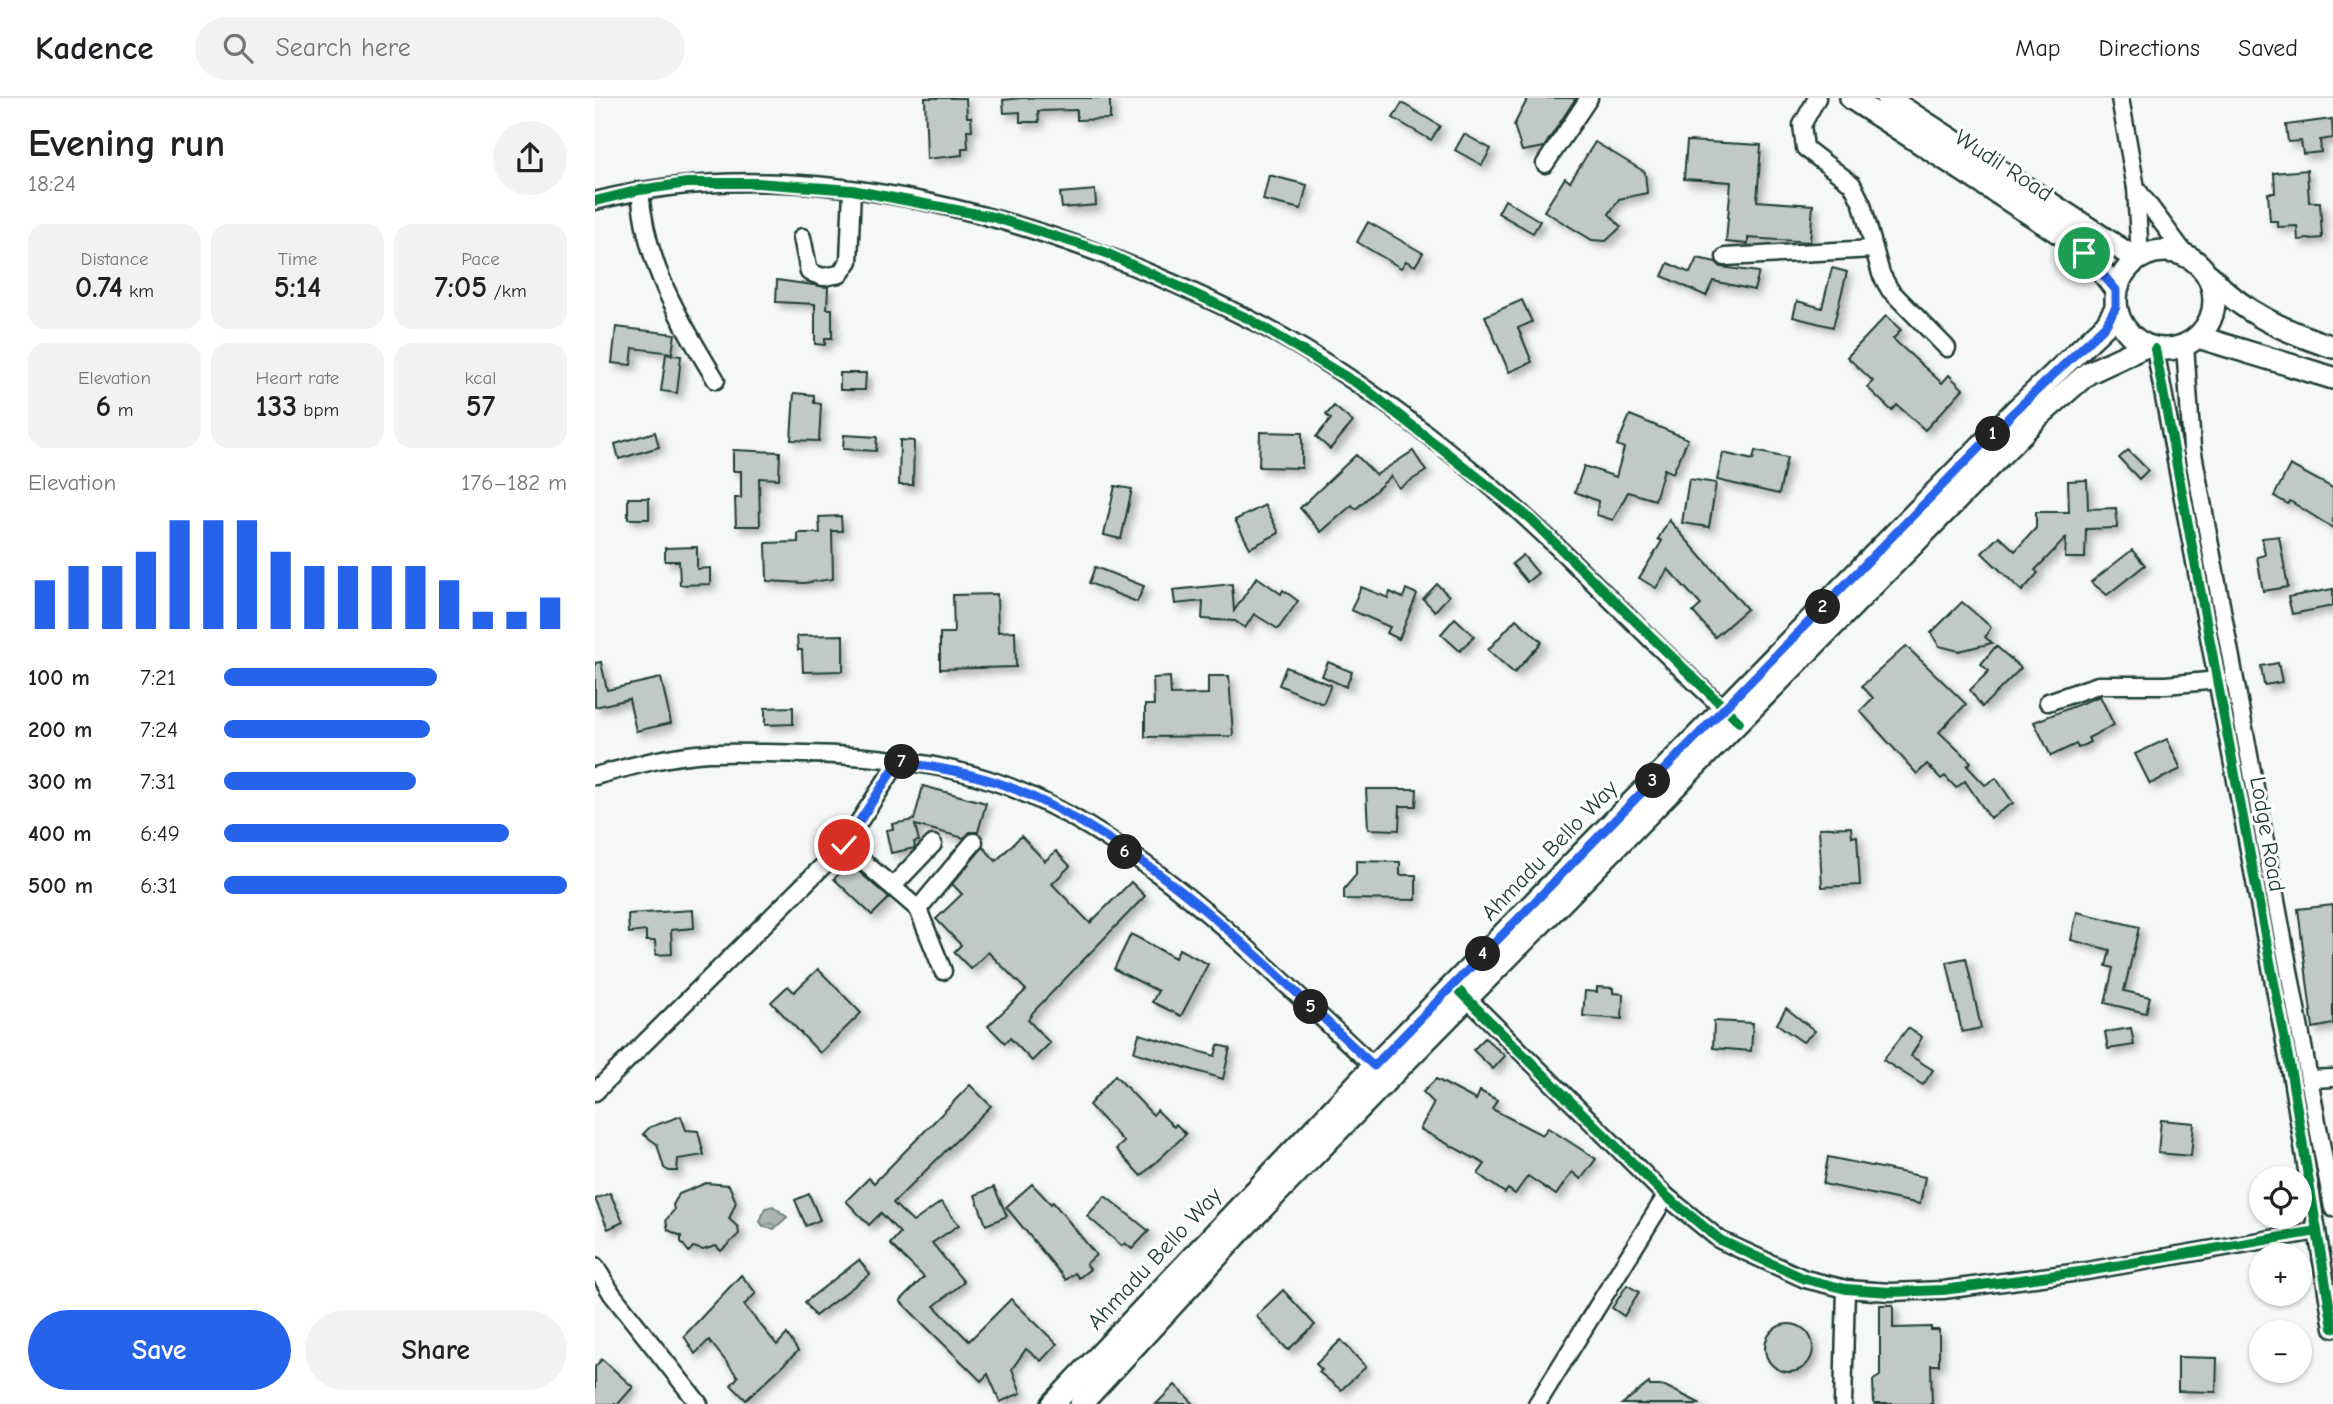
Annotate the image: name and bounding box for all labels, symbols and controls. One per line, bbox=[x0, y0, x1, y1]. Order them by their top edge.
search box bbox=[195, 17, 685, 80]
text: Kadence bbox=[35, 29, 153, 67]
icon: search bbox=[219, 29, 257, 67]
text: Search here bbox=[275, 33, 411, 63]
text: Map bbox=[2015, 34, 2061, 62]
text: Directions bbox=[2099, 34, 2200, 62]
text: Saved bbox=[2238, 34, 2298, 62]
button: share bbox=[493, 121, 567, 195]
text: Evening run bbox=[28, 122, 225, 166]
street label: Wudil Road bbox=[1950, 124, 2058, 207]
text: 18:24 bbox=[28, 170, 76, 197]
pin bbox=[2054, 223, 2114, 283]
icon: arrive bbox=[2065, 234, 2103, 272]
text: Distance bbox=[80, 248, 149, 270]
text: Time bbox=[278, 248, 317, 270]
text: Pace bbox=[461, 248, 500, 270]
text: 0.74 bbox=[75, 270, 123, 305]
text: 5:14 bbox=[274, 270, 321, 305]
text: 7:05 bbox=[434, 270, 487, 305]
text: km bbox=[123, 280, 154, 302]
text: /km bbox=[487, 280, 527, 302]
text: Elevation bbox=[78, 367, 151, 389]
text: Heart rate bbox=[256, 367, 339, 389]
text: kcal bbox=[465, 367, 496, 389]
text: 6 bbox=[96, 389, 111, 424]
text: 133 bbox=[256, 389, 297, 424]
text: 57 bbox=[466, 389, 495, 424]
text: m bbox=[111, 399, 133, 421]
text: bpm bbox=[297, 399, 339, 421]
pin: 1 bbox=[1975, 416, 2011, 452]
text: 1 bbox=[1989, 422, 1996, 444]
text: Elevation bbox=[28, 469, 116, 496]
text: 176–182 m bbox=[461, 469, 567, 496]
pin: 2 bbox=[1805, 589, 1841, 624]
text: 2 bbox=[1818, 595, 1827, 617]
text: 100 m bbox=[28, 664, 90, 691]
text: 7:21 bbox=[140, 664, 176, 691]
text: 200 m bbox=[28, 716, 92, 743]
text: 7:24 bbox=[140, 716, 178, 743]
pin: 7 bbox=[885, 744, 919, 780]
text: 7 bbox=[897, 750, 906, 772]
pin: 3 bbox=[1635, 764, 1671, 798]
text: 300 m bbox=[28, 768, 92, 795]
text: 7:31 bbox=[140, 768, 176, 795]
text: 3 bbox=[1648, 769, 1657, 791]
street label: Ahmadu Bello Way bbox=[1476, 774, 1624, 926]
street label: Lodge Road bbox=[2244, 774, 2291, 894]
pin bbox=[814, 815, 874, 875]
text: 400 m bbox=[28, 820, 92, 847]
text: 6:49 bbox=[140, 820, 180, 847]
icon: check bbox=[825, 826, 863, 864]
pin: 6 bbox=[1107, 834, 1143, 870]
text: 6 bbox=[1120, 840, 1129, 862]
text: 500 m bbox=[28, 872, 93, 899]
text: 6:31 bbox=[140, 872, 177, 899]
pin: 4 bbox=[1465, 936, 1501, 972]
text: 4 bbox=[1478, 942, 1487, 964]
pin: 5 bbox=[1293, 990, 1329, 1024]
text: 5 bbox=[1305, 995, 1316, 1017]
map controls bbox=[2249, 1166, 2312, 1383]
button: locate bbox=[2249, 1166, 2312, 1229]
street label: Ahmadu Bello Way bbox=[1082, 1181, 1228, 1335]
button: + bbox=[2249, 1243, 2312, 1306]
button: Save bbox=[28, 1310, 291, 1390]
button: Share bbox=[305, 1310, 567, 1390]
button: − bbox=[2249, 1320, 2312, 1383]

